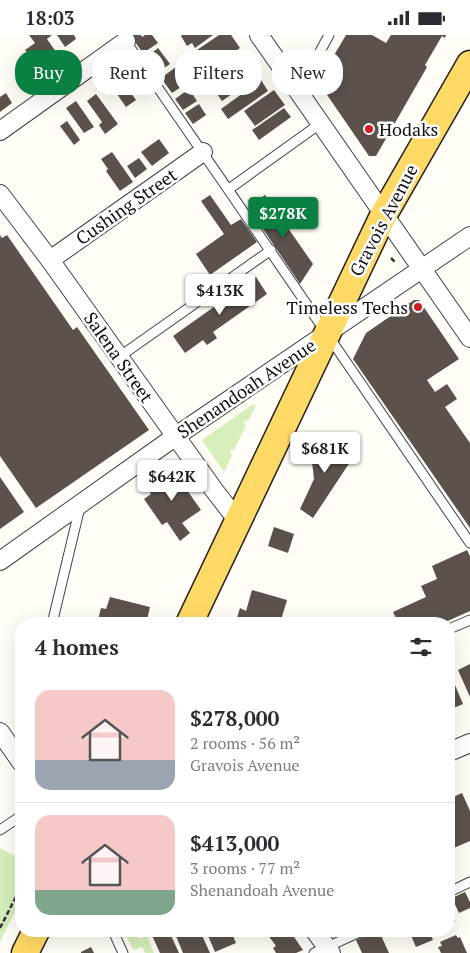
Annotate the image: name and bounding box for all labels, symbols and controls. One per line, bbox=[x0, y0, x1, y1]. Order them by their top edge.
text: 18:03 bbox=[25, 5, 74, 30]
chip: Buy bbox=[15, 50, 82, 95]
chip: Rent bbox=[92, 50, 165, 95]
chip: Filters bbox=[175, 50, 262, 95]
chip: New bbox=[272, 50, 343, 95]
place label: Hodaks bbox=[379, 117, 438, 141]
marker: Hodaks bbox=[363, 123, 375, 135]
street label: Gravois Avenue bbox=[343, 160, 423, 280]
street label: Cushing Street bbox=[71, 162, 182, 250]
pin: $278K bbox=[248, 197, 318, 239]
text: $278K bbox=[259, 202, 307, 224]
pin: $413K bbox=[185, 273, 255, 316]
text: $413K bbox=[196, 279, 244, 301]
place label: Timeless Techs bbox=[287, 295, 408, 319]
marker: Timeless Techs bbox=[412, 301, 424, 313]
street label: Salena Street bbox=[79, 307, 159, 407]
street label: Shenandoah Avenue bbox=[172, 333, 320, 443]
pin: $681K bbox=[290, 431, 360, 474]
text: $681K bbox=[301, 437, 349, 459]
pin: $642K bbox=[137, 459, 207, 502]
text: $642K bbox=[148, 465, 196, 487]
text: 4 homes bbox=[35, 633, 119, 661]
icon: filters bbox=[407, 633, 435, 661]
text: $278,000 bbox=[190, 704, 279, 732]
icon: home bbox=[75, 710, 135, 770]
text: 2 rooms · 56 m² bbox=[190, 732, 300, 754]
text: Gravois Avenue bbox=[190, 754, 300, 776]
text: $413,000 bbox=[190, 829, 279, 857]
icon: home bbox=[75, 835, 135, 895]
text: 3 rooms · 77 m² bbox=[190, 857, 300, 879]
text: Shenandoah Avenue bbox=[190, 879, 334, 901]

